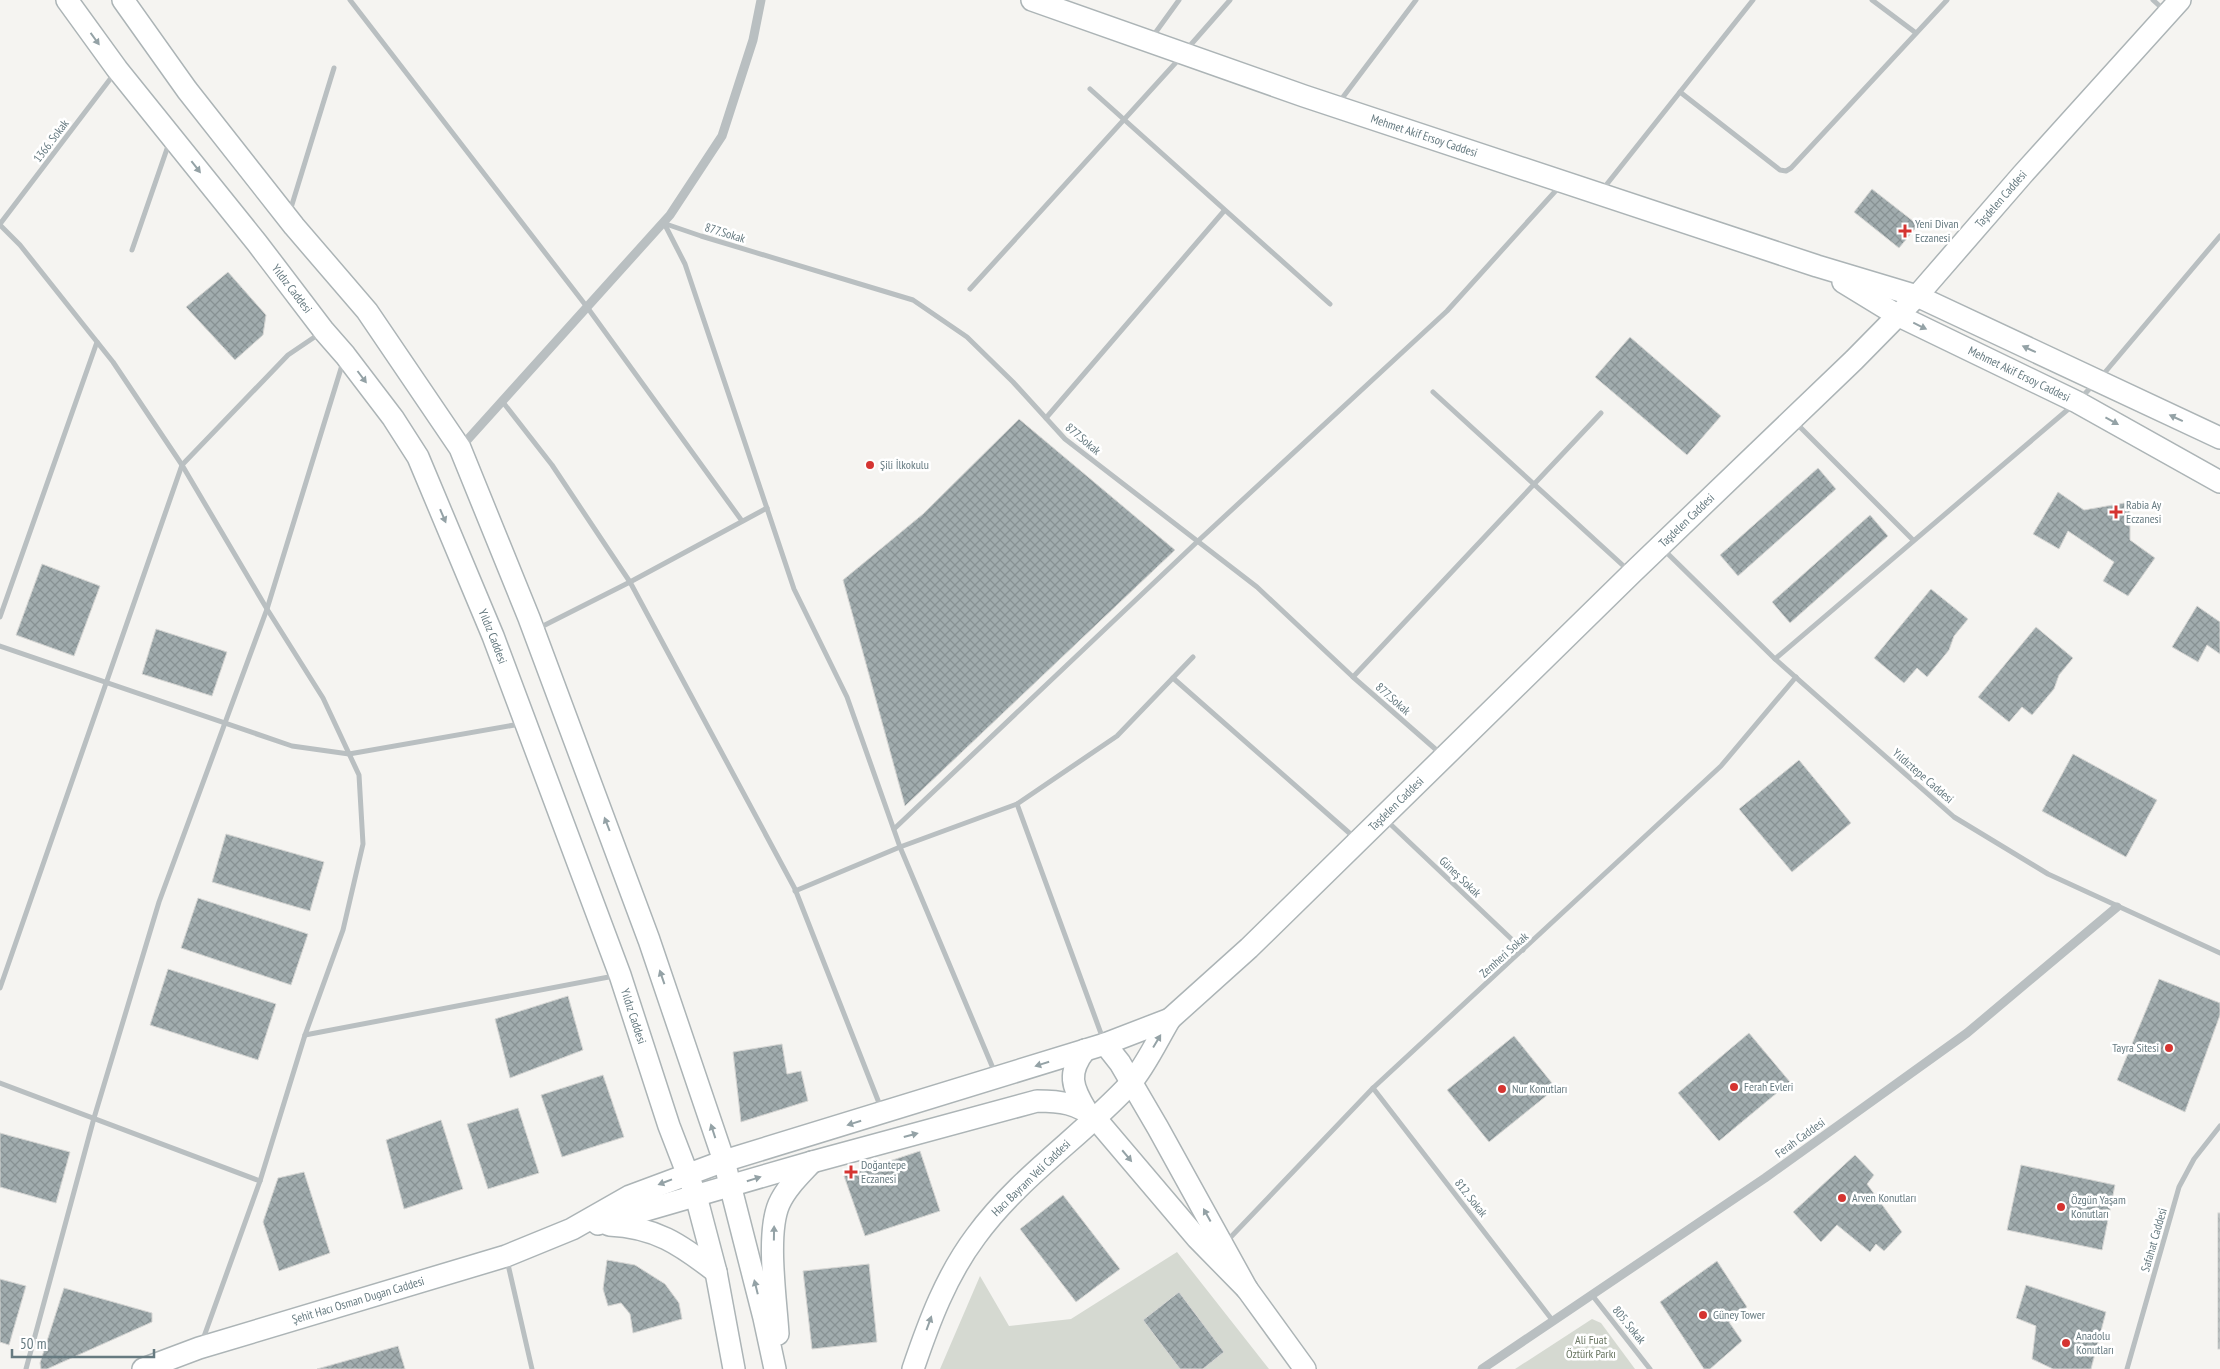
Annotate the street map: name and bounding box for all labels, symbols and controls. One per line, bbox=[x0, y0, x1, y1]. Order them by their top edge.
one-way arrow bbox=[90, 32, 100, 46]
street label: Mehmet Akif Ersoy Caddesi bbox=[1369, 111, 1479, 160]
street label: 1366. Sokak bbox=[30, 116, 72, 165]
one-way arrow bbox=[191, 160, 202, 173]
street label: Taşdelen Caddesi bbox=[1972, 167, 2030, 231]
place label: Yeni Divan Eczanesi bbox=[1915, 216, 1959, 245]
street label: 877.Sokak bbox=[703, 219, 748, 246]
marker: Yeni Divan Eczanesi bbox=[1899, 225, 1911, 237]
street label: Yıldız Caddesi bbox=[269, 261, 316, 316]
one-way arrow bbox=[1912, 322, 1927, 330]
street label: Mehmet Akif Ersoy Caddesi bbox=[1966, 343, 2073, 405]
one-way arrow bbox=[2022, 344, 2036, 352]
one-way arrow bbox=[356, 370, 367, 383]
one-way arrow bbox=[2169, 413, 2183, 421]
one-way arrow bbox=[2105, 417, 2119, 426]
street label: 877.Sokak bbox=[1063, 419, 1104, 458]
place label: Şili İlkokulu bbox=[880, 457, 929, 472]
marker: Şili İlkokulu bbox=[864, 459, 876, 471]
street label: Taşdelen Caddesi bbox=[1655, 490, 1717, 550]
place label: Rabia Ay Eczanesi bbox=[2126, 497, 2162, 526]
marker: Rabia Ay Eczanesi bbox=[2110, 506, 2122, 518]
one-way arrow bbox=[439, 509, 447, 524]
street label: Yıldız Caddesi bbox=[476, 607, 511, 666]
street label: 877.Sokak bbox=[1373, 679, 1414, 718]
street label: Yıldıztepe Caddesi bbox=[1890, 745, 1957, 806]
street label: Taşdelen Caddesi bbox=[1365, 773, 1426, 834]
one-way arrow bbox=[603, 816, 610, 831]
street label: Güneş Sokak bbox=[1436, 853, 1485, 900]
street label: Zemheri Sokak bbox=[1476, 929, 1531, 981]
one-way arrow bbox=[658, 969, 665, 984]
street label: Yıldız Caddesi bbox=[618, 986, 650, 1046]
one-way arrow bbox=[1152, 1034, 1161, 1047]
place label: Tayra Sitesi bbox=[2112, 1040, 2159, 1055]
marker: Tayra Sitesi bbox=[2163, 1042, 2175, 1054]
one-way arrow bbox=[1034, 1060, 1049, 1068]
place label: Ferah Evleri bbox=[1744, 1079, 1793, 1094]
place label: Nur Konutları bbox=[1512, 1081, 1567, 1096]
marker: Ferah Evleri bbox=[1728, 1081, 1740, 1093]
marker: Nur Konutları bbox=[1496, 1083, 1508, 1095]
street label: Ferah Caddesi bbox=[1772, 1114, 1828, 1161]
one-way arrow bbox=[846, 1119, 861, 1127]
one-way arrow bbox=[709, 1123, 717, 1138]
one-way arrow bbox=[903, 1131, 918, 1139]
street label: Hacı Bayram Veli Caddesi bbox=[988, 1136, 1073, 1219]
one-way arrow bbox=[1122, 1149, 1133, 1162]
place label: Doğantepe Eczanesi bbox=[861, 1157, 906, 1186]
marker: Doğantepe Eczanesi bbox=[845, 1166, 857, 1178]
one-way arrow bbox=[747, 1175, 762, 1183]
street label: 812. Sokak bbox=[1452, 1176, 1491, 1220]
one-way arrow bbox=[657, 1178, 672, 1186]
place label: Arven Konutları bbox=[1852, 1190, 1916, 1205]
marker: Arven Konutları bbox=[1836, 1192, 1848, 1204]
place label: Özgün Yaşam Konutları bbox=[2071, 1192, 2126, 1221]
marker: Özgün Yaşam Konutları bbox=[2055, 1201, 2067, 1213]
street label: Safahat Caddesi bbox=[2137, 1206, 2170, 1274]
one-way arrow bbox=[1203, 1208, 1211, 1222]
one-way arrow bbox=[770, 1225, 778, 1241]
street label: Şehit Hacı Osman Dugan Caddesi bbox=[290, 1273, 426, 1327]
one-way arrow bbox=[752, 1280, 760, 1295]
street label: 805. Sokak bbox=[1610, 1303, 1649, 1347]
place label: Güney Tower bbox=[1713, 1307, 1766, 1322]
marker: Güney Tower bbox=[1697, 1309, 1709, 1321]
one-way arrow bbox=[925, 1315, 933, 1330]
scale bar bbox=[12, 1326, 155, 1358]
place label: Anadolu Konutları bbox=[2076, 1328, 2114, 1357]
park label: Ali Fuat Öztürk Parkı bbox=[1566, 1332, 1616, 1361]
text: 50 m bbox=[20, 1334, 46, 1353]
marker: Anadolu Konutları bbox=[2060, 1337, 2072, 1349]

